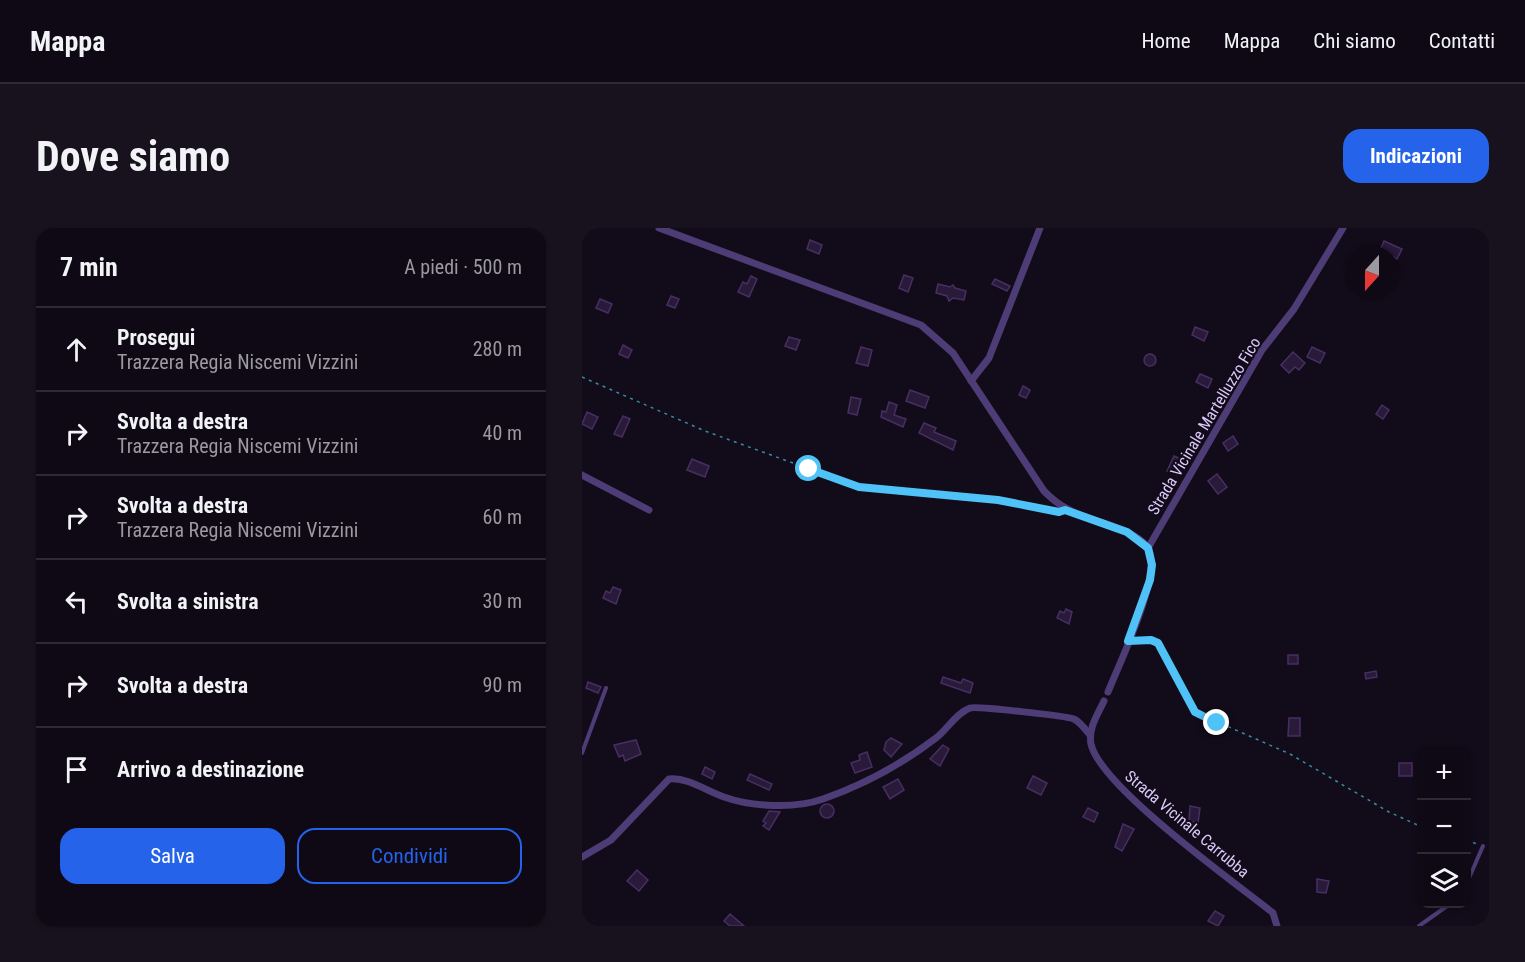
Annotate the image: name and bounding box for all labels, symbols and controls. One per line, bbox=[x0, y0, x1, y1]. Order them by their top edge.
text: Mappa bbox=[30, 25, 105, 58]
text: Home bbox=[1141, 29, 1191, 53]
text: Mappa bbox=[1224, 29, 1280, 53]
text: Chi siamo bbox=[1313, 29, 1396, 53]
text: Contatti bbox=[1429, 29, 1495, 53]
button: Indicazioni bbox=[1343, 129, 1489, 183]
text: Dove siamo bbox=[36, 132, 230, 181]
north arrow bbox=[1345, 246, 1399, 300]
text: 7 min bbox=[60, 252, 118, 282]
text: A piedi · 500 m bbox=[404, 255, 522, 279]
text: Prosegui bbox=[117, 325, 195, 350]
icon: ahead bbox=[60, 333, 93, 366]
street label: Strada Vicinale Martelluzzo Fico bbox=[1144, 334, 1264, 518]
text: 280 m bbox=[473, 337, 522, 361]
text: Trazzera Regia Niscemi Vizzini bbox=[117, 350, 358, 374]
text: Svolta a destra bbox=[117, 409, 248, 434]
icon: right bbox=[60, 417, 93, 450]
text: 40 m bbox=[483, 421, 522, 445]
text: Trazzera Regia Niscemi Vizzini bbox=[117, 434, 358, 458]
route start bbox=[795, 455, 821, 481]
text: Svolta a destra bbox=[117, 493, 248, 518]
icon: right bbox=[60, 501, 93, 534]
text: 60 m bbox=[483, 505, 522, 529]
text: Trazzera Regia Niscemi Vizzini bbox=[117, 518, 358, 542]
icon: left bbox=[60, 585, 93, 618]
text: Svolta a sinistra bbox=[117, 589, 259, 614]
text: 30 m bbox=[483, 589, 522, 613]
icon: right bbox=[60, 669, 93, 702]
text: Svolta a destra bbox=[117, 673, 248, 698]
text: 90 m bbox=[483, 673, 522, 697]
route end bbox=[1203, 709, 1229, 735]
map controls bbox=[1417, 746, 1471, 908]
button: + bbox=[1417, 746, 1471, 800]
icon: arrive bbox=[60, 753, 93, 786]
text: Arrivo a destinazione bbox=[117, 757, 304, 782]
street label: Strada Vicinale Carrubba bbox=[1121, 767, 1253, 881]
button: − bbox=[1417, 800, 1471, 854]
button: Salva bbox=[60, 828, 285, 884]
button: Condividi bbox=[297, 828, 522, 884]
button: layers bbox=[1417, 854, 1471, 908]

